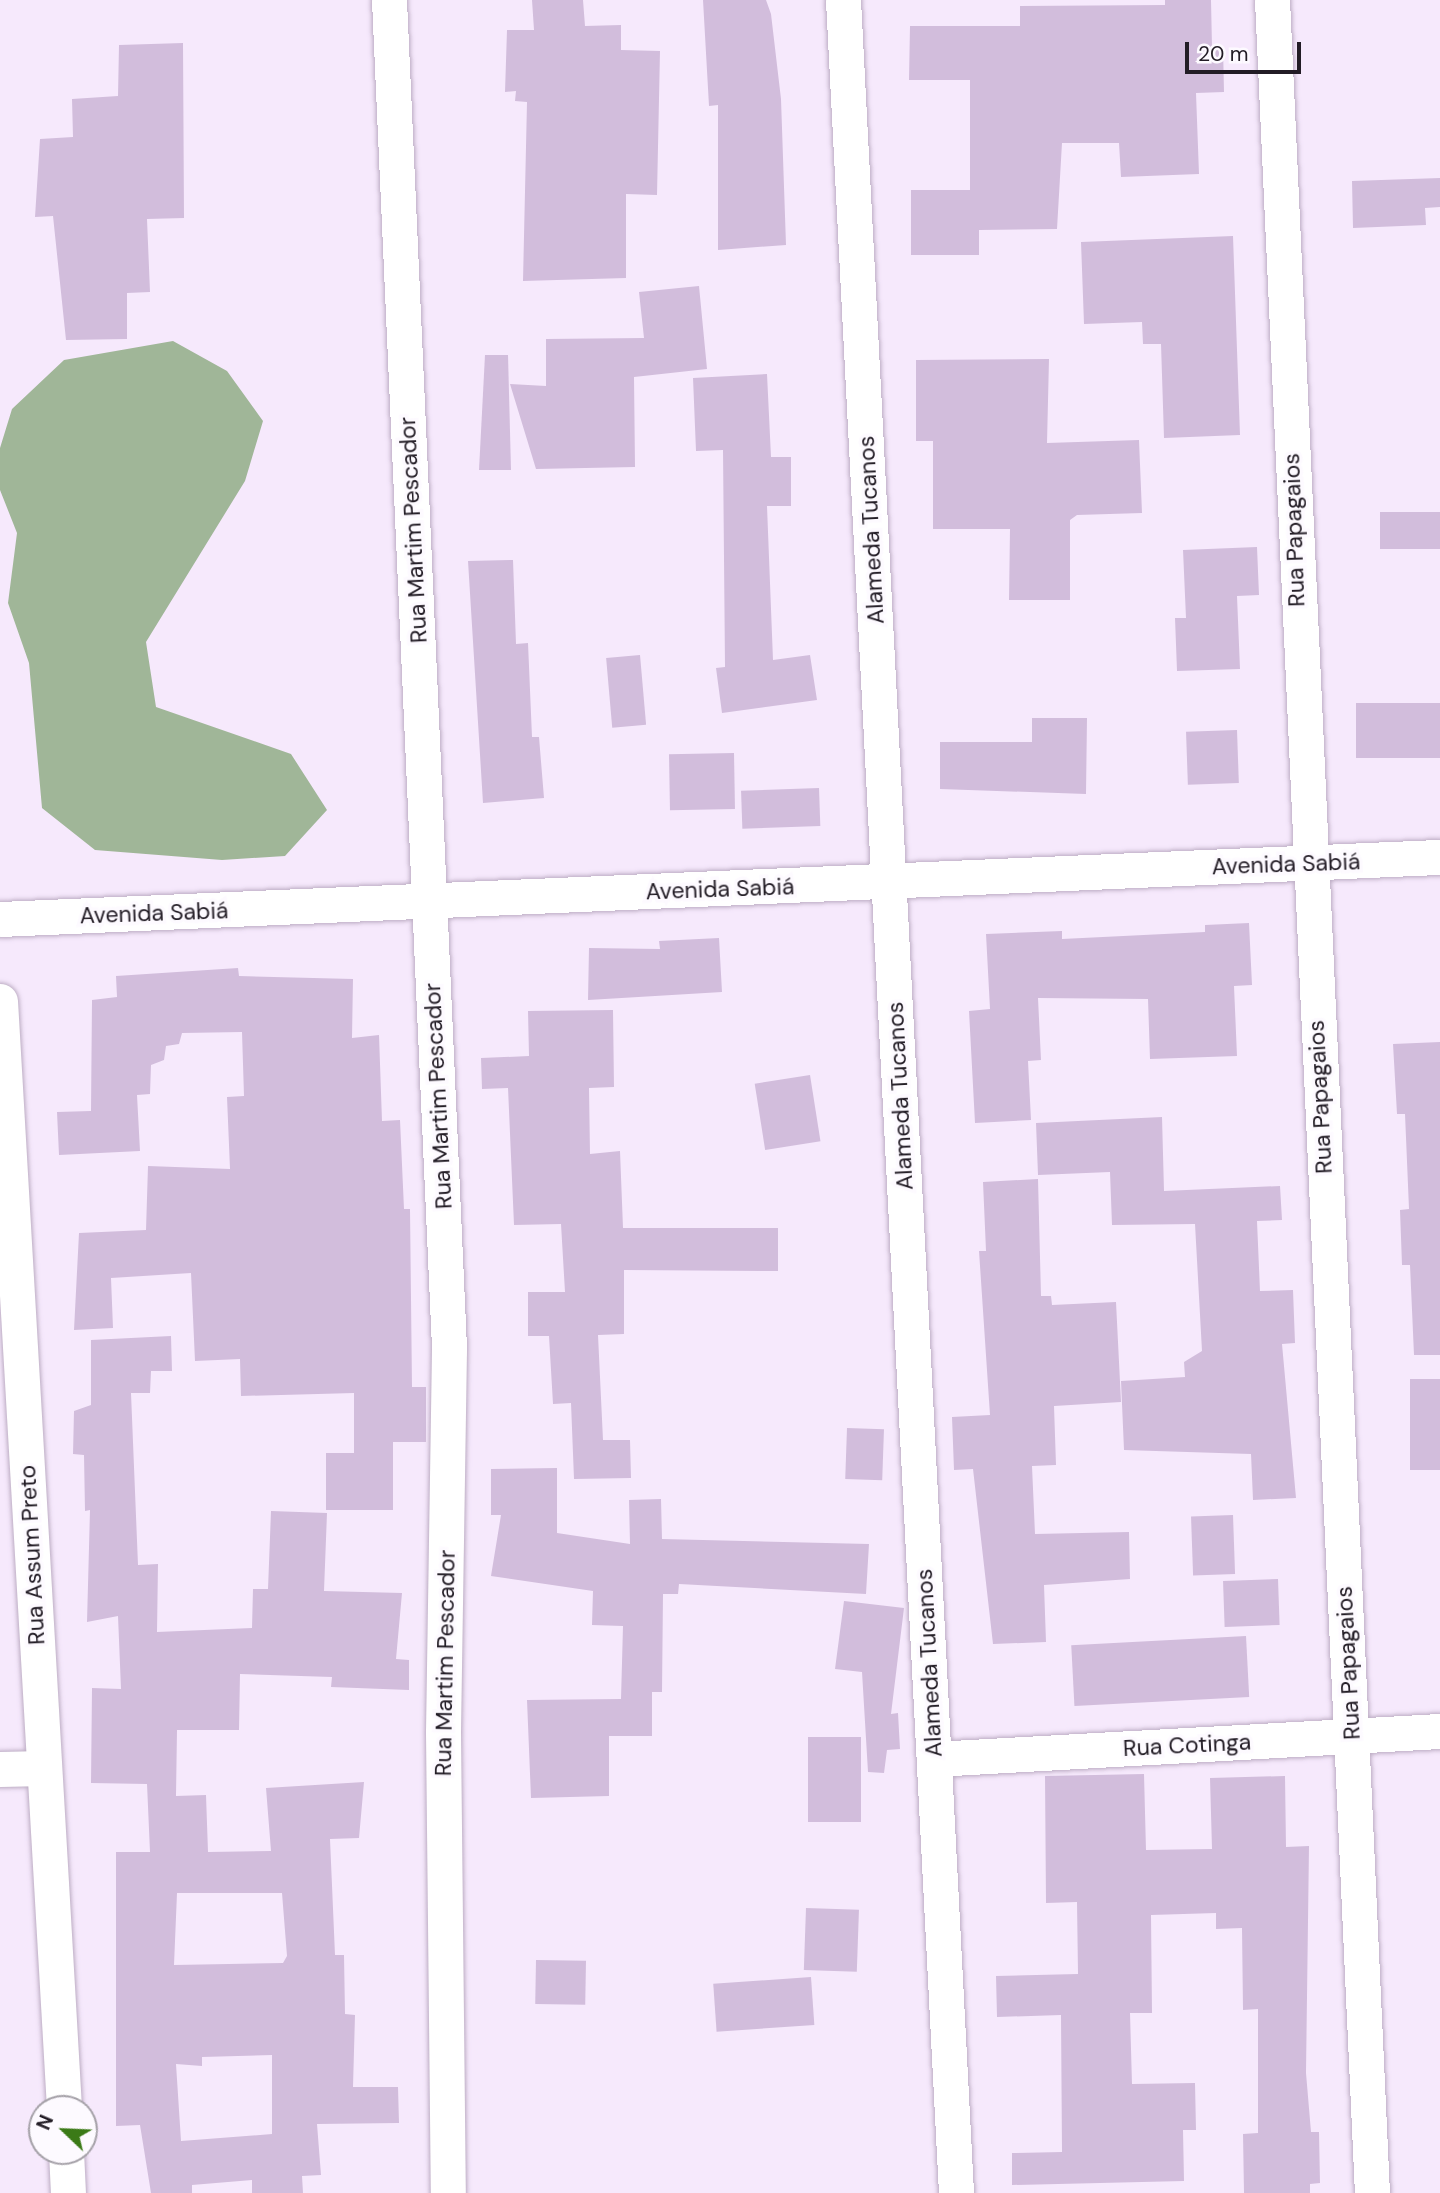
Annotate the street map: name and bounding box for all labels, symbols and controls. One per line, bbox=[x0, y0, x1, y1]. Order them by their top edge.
scale bar bbox=[1188, 28, 1304, 72]
text: 20 m bbox=[1198, 40, 1249, 68]
street label: Rua Martim Pescador bbox=[393, 416, 433, 644]
street label: Alameda Tucanos bbox=[852, 435, 890, 625]
street label: Rua Papagaios bbox=[1278, 453, 1310, 607]
street label: Avenida Sabiá bbox=[1211, 848, 1361, 880]
street label: Avenida Sabiá bbox=[645, 873, 795, 905]
street label: Avenida Sabiá bbox=[79, 897, 229, 929]
street label: Rua Martim Pescador bbox=[418, 982, 458, 1210]
street label: Alameda Tucanos bbox=[881, 1001, 919, 1191]
street label: Rua Papagaios bbox=[1302, 1020, 1338, 1174]
street label: Rua Assum Preto bbox=[14, 1464, 50, 1646]
street label: Rua Martim Pescador bbox=[429, 1550, 461, 1776]
street label: Alameda Tucanos bbox=[910, 1568, 948, 1758]
street label: Rua Papagaios bbox=[1330, 1586, 1366, 1740]
street label: Rua Cotinga bbox=[1122, 1728, 1252, 1762]
north arrow bbox=[28, 2095, 98, 2165]
text: N bbox=[31, 2111, 59, 2134]

